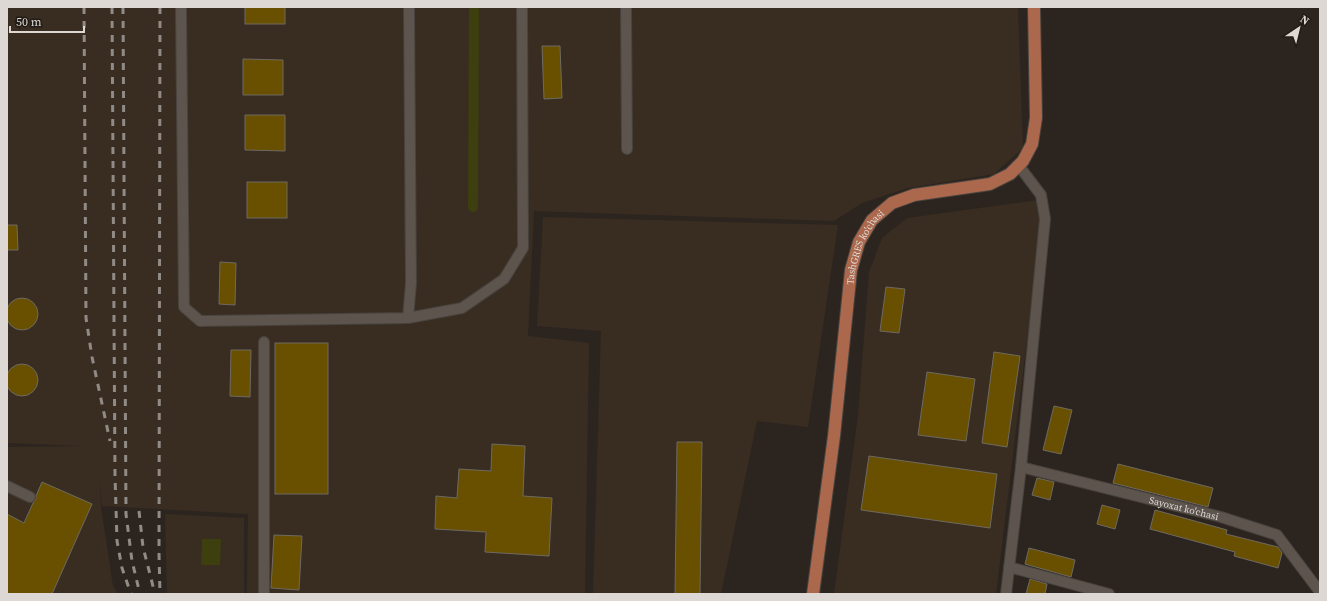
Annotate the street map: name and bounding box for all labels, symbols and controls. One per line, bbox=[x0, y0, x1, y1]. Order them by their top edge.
scale bar bbox=[10, 8, 84, 34]
north arrow bbox=[1279, 8, 1319, 48]
text: N bbox=[1297, 12, 1312, 29]
text: 50 m bbox=[16, 14, 42, 30]
street label: TashGRES ko'chasi bbox=[843, 206, 886, 285]
street label: Sayoxat ko'chasi bbox=[1148, 493, 1220, 523]

